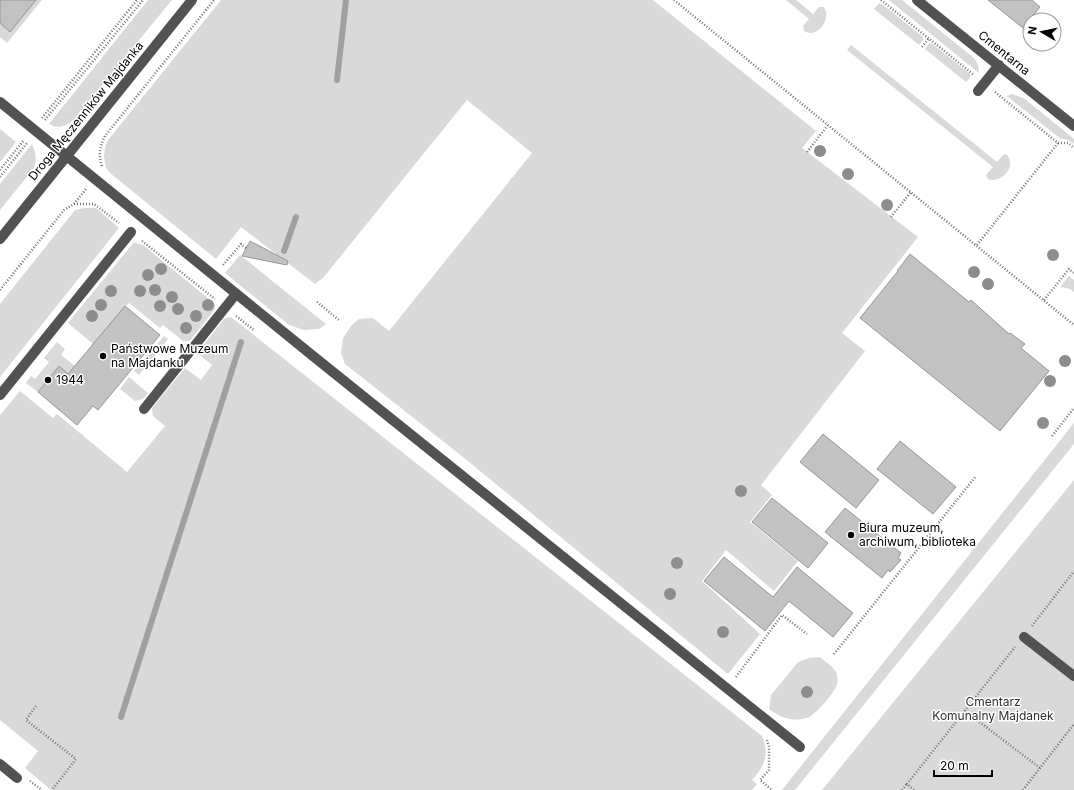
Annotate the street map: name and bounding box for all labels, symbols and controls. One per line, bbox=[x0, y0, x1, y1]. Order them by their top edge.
north arrow bbox=[1022, 12, 1062, 52]
text: N bbox=[1025, 25, 1040, 36]
street label: Cmentarna bbox=[975, 27, 1033, 78]
street label: Droga Męczenników Majdanka bbox=[25, 38, 146, 183]
place label: Państwowe Muzeum na Majdanku bbox=[111, 341, 228, 370]
marker: Państwowe Muzeum na Majdanku bbox=[98, 351, 108, 361]
place label: 1944 bbox=[56, 372, 84, 387]
marker: 1944 bbox=[43, 375, 53, 385]
place label: Biura muzeum, archiwum, biblioteka bbox=[859, 520, 976, 549]
marker: Biura muzeum, archiwum, biblioteka bbox=[846, 530, 856, 540]
park label: Cmentarz Komunalny Majdanek bbox=[932, 694, 1054, 723]
scale bar bbox=[934, 752, 992, 778]
text: 20 m bbox=[940, 758, 969, 773]

